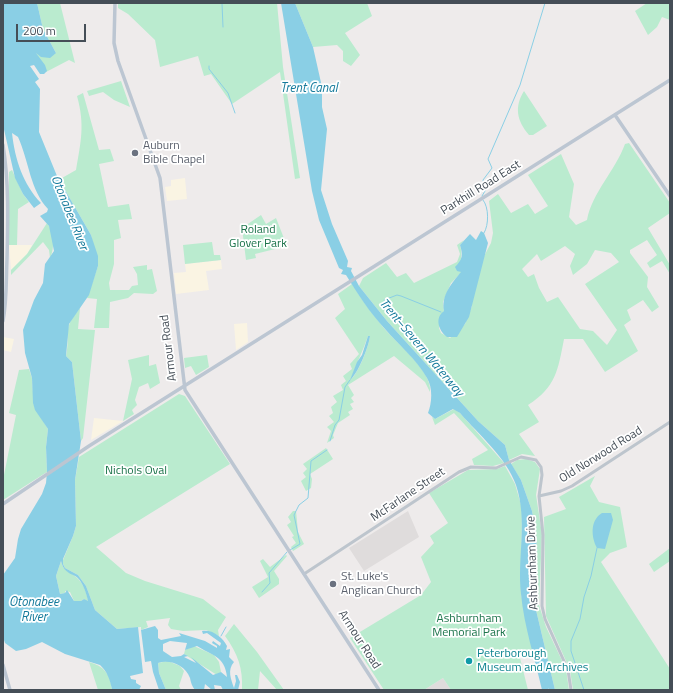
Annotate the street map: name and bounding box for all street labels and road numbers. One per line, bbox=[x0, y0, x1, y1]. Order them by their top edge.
street label: Parkhill Road East bbox=[438, 158, 524, 218]
street label: Armour Road bbox=[158, 314, 180, 382]
street label: Old Norwood Road bbox=[557, 424, 645, 486]
street label: McFarlane Street bbox=[368, 465, 448, 525]
street label: Ashburnham Drive bbox=[524, 516, 542, 610]
street label: Armour Road bbox=[335, 608, 383, 672]

